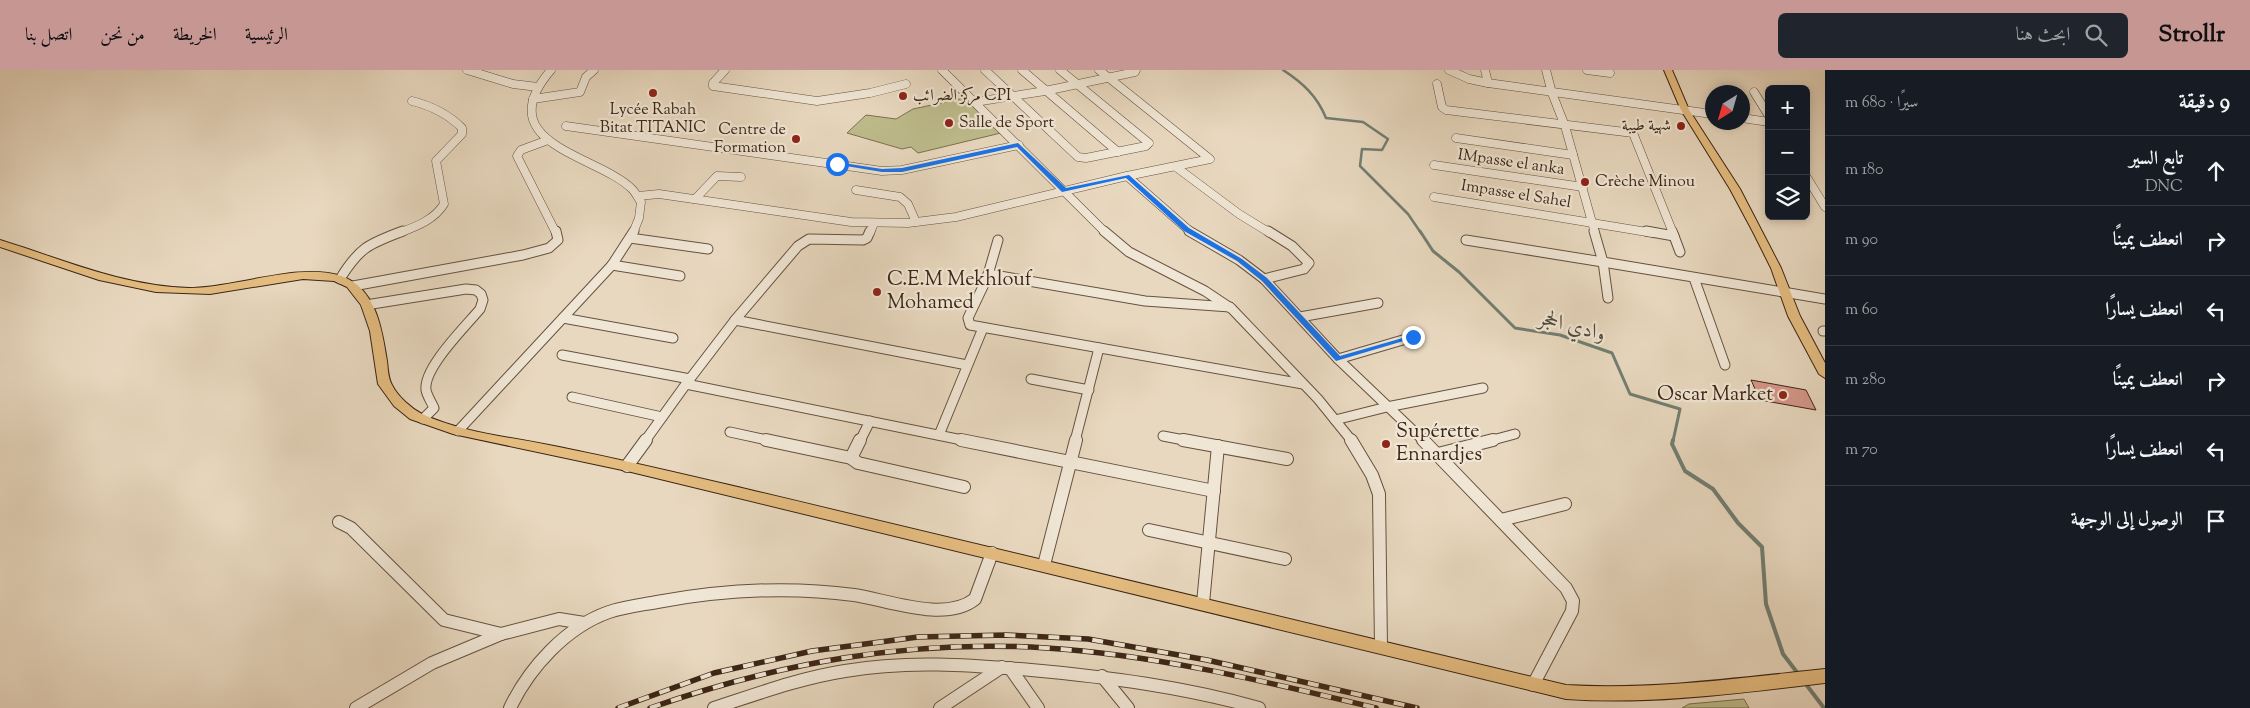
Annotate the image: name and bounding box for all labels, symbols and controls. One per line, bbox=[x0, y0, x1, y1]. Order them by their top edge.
search box bbox=[1778, 13, 2128, 58]
text: Strollr bbox=[2158, 18, 2225, 52]
icon: search bbox=[2082, 21, 2110, 49]
text: ابحث هنا bbox=[2016, 22, 2070, 49]
text: اتصل بنا bbox=[25, 23, 72, 49]
text: من نحن bbox=[100, 23, 145, 49]
text: الخريطة bbox=[173, 23, 217, 49]
text: الرئيسية bbox=[245, 23, 288, 49]
place label: مركز الضرائب CPI bbox=[913, 85, 1011, 108]
north arrow bbox=[1705, 85, 1750, 130]
map controls bbox=[1765, 85, 1810, 220]
button: + bbox=[1765, 85, 1810, 130]
marker: Lycée Rabah Bitat TITANIC bbox=[647, 87, 659, 99]
text: 9 دقيقة bbox=[2179, 88, 2230, 118]
marker: مركز الضرائب CPI bbox=[897, 90, 909, 102]
text: سيرًا · 680 m bbox=[1845, 92, 1918, 115]
place label: Lycée Rabah Bitat TITANIC bbox=[600, 99, 706, 140]
place label: Salle de Sport bbox=[959, 112, 1054, 135]
place label: شهية طيبة bbox=[1622, 115, 1671, 138]
marker: Salle de Sport bbox=[943, 117, 955, 129]
place label: Centre de Formation bbox=[714, 119, 787, 160]
marker: شهية طيبة bbox=[1675, 120, 1687, 132]
button: − bbox=[1765, 130, 1810, 175]
marker: Centre de Formation bbox=[790, 133, 802, 145]
street label: IMpasse el anka bbox=[1456, 144, 1567, 182]
text: تابع السير bbox=[2129, 146, 2183, 173]
route start bbox=[826, 153, 849, 176]
icon: ahead bbox=[2202, 157, 2230, 185]
text: 180 m bbox=[1845, 159, 1884, 182]
place label: Crèche Minou bbox=[1595, 171, 1695, 194]
street label: Impasse el Sahel bbox=[1459, 175, 1573, 215]
button: layers bbox=[1765, 175, 1810, 220]
marker: Crèche Minou bbox=[1579, 176, 1591, 188]
text: DNC bbox=[2145, 176, 2183, 199]
text: انعطف يمينًا bbox=[2113, 227, 2183, 254]
icon: right bbox=[2202, 227, 2230, 255]
text: 90 m bbox=[1845, 229, 1878, 252]
place label: C.E.M Mekhlouf Mohamed bbox=[887, 266, 1033, 318]
marker: C.E.M Mekhlouf Mohamed bbox=[871, 286, 883, 298]
text: انعطف يسارًا bbox=[2105, 297, 2183, 324]
icon: left bbox=[2202, 297, 2230, 325]
text: 60 m bbox=[1845, 299, 1878, 322]
water label: وادي الحجر bbox=[1534, 303, 1609, 350]
route end bbox=[1402, 326, 1425, 349]
text: انعطف يمينًا bbox=[2113, 367, 2183, 394]
icon: right bbox=[2202, 367, 2230, 395]
text: 280 m bbox=[1845, 369, 1886, 392]
place label: Oscar Market bbox=[1657, 381, 1773, 410]
marker: Oscar Market bbox=[1777, 389, 1789, 401]
place label: Supérette Ennardjes bbox=[1396, 418, 1482, 470]
text: انعطف يسارًا bbox=[2105, 437, 2183, 464]
icon: left bbox=[2202, 437, 2230, 465]
marker: Supérette Ennardjes bbox=[1380, 438, 1392, 450]
text: 70 m bbox=[1845, 439, 1878, 462]
text: الوصول إلى الوجهة bbox=[2071, 507, 2183, 534]
icon: arrive bbox=[2202, 507, 2230, 535]

